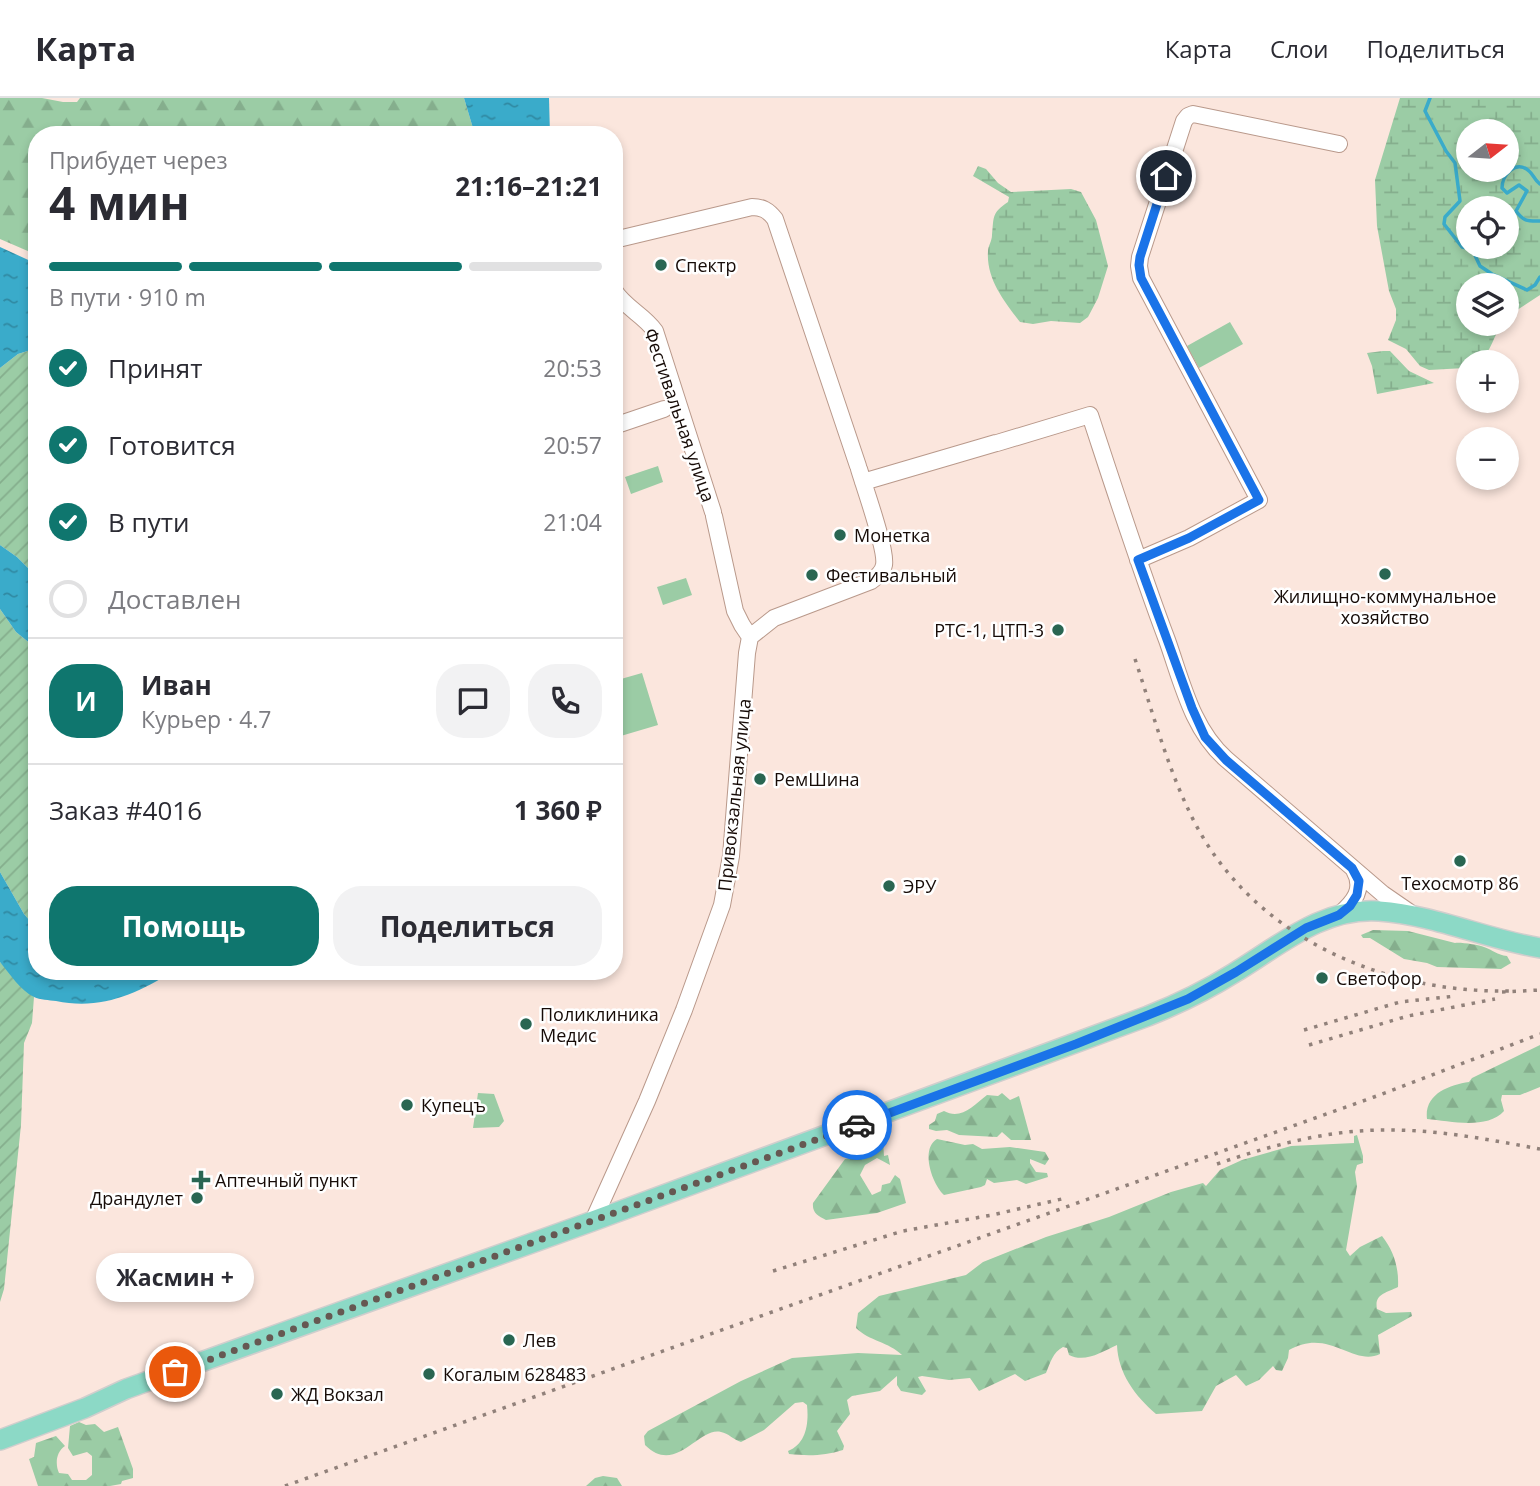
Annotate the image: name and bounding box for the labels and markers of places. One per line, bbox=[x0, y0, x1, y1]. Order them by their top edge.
pin bbox=[1136, 146, 1196, 206]
place label: Спектр bbox=[675, 253, 736, 277]
marker: Спектр bbox=[653, 257, 669, 273]
place label: Монетка bbox=[854, 523, 930, 547]
marker: Монетка bbox=[832, 527, 848, 543]
place label: Фестивальный bbox=[826, 563, 957, 587]
marker: Жилищно-коммунальное хозяйство bbox=[1377, 566, 1393, 582]
marker: Фестивальный bbox=[804, 567, 820, 583]
place label: Жилищно-коммунальное хозяйство bbox=[1274, 584, 1496, 629]
place label: РТС-1, ЦТП-3 bbox=[934, 618, 1044, 642]
marker: РТС-1, ЦТП-3 bbox=[1050, 622, 1066, 638]
place label: РемШина bbox=[774, 767, 860, 791]
marker: РемШина bbox=[752, 771, 768, 787]
marker: Техосмотр 86 bbox=[1452, 853, 1468, 869]
place label: Техосмотр 86 bbox=[1401, 871, 1519, 895]
place label: ЭРУ bbox=[903, 874, 937, 898]
marker: ЭРУ bbox=[881, 878, 897, 894]
place label: Светофор bbox=[1336, 966, 1422, 990]
marker: Светофор bbox=[1314, 970, 1330, 986]
place label: Поликлиника Медис bbox=[540, 1002, 659, 1047]
marker: Поликлиника Медис bbox=[518, 1016, 534, 1032]
place label: Купецъ bbox=[421, 1093, 486, 1117]
marker: Купецъ bbox=[399, 1097, 415, 1113]
place label: Аптечный пункт bbox=[215, 1168, 358, 1192]
marker: Аптечный пункт bbox=[193, 1172, 209, 1188]
place label: Драндулет bbox=[90, 1186, 184, 1210]
marker: Драндулет bbox=[189, 1190, 205, 1206]
callout: Жасмин + bbox=[96, 1253, 254, 1302]
place label: Лев bbox=[523, 1328, 556, 1352]
marker: Лев bbox=[501, 1332, 517, 1348]
pin bbox=[145, 1342, 205, 1402]
place label: Когалым 628483 bbox=[443, 1362, 586, 1386]
marker: Когалым 628483 bbox=[421, 1366, 437, 1382]
place label: ЖД Вокзал bbox=[291, 1382, 384, 1406]
marker: ЖД Вокзал bbox=[269, 1386, 285, 1402]

